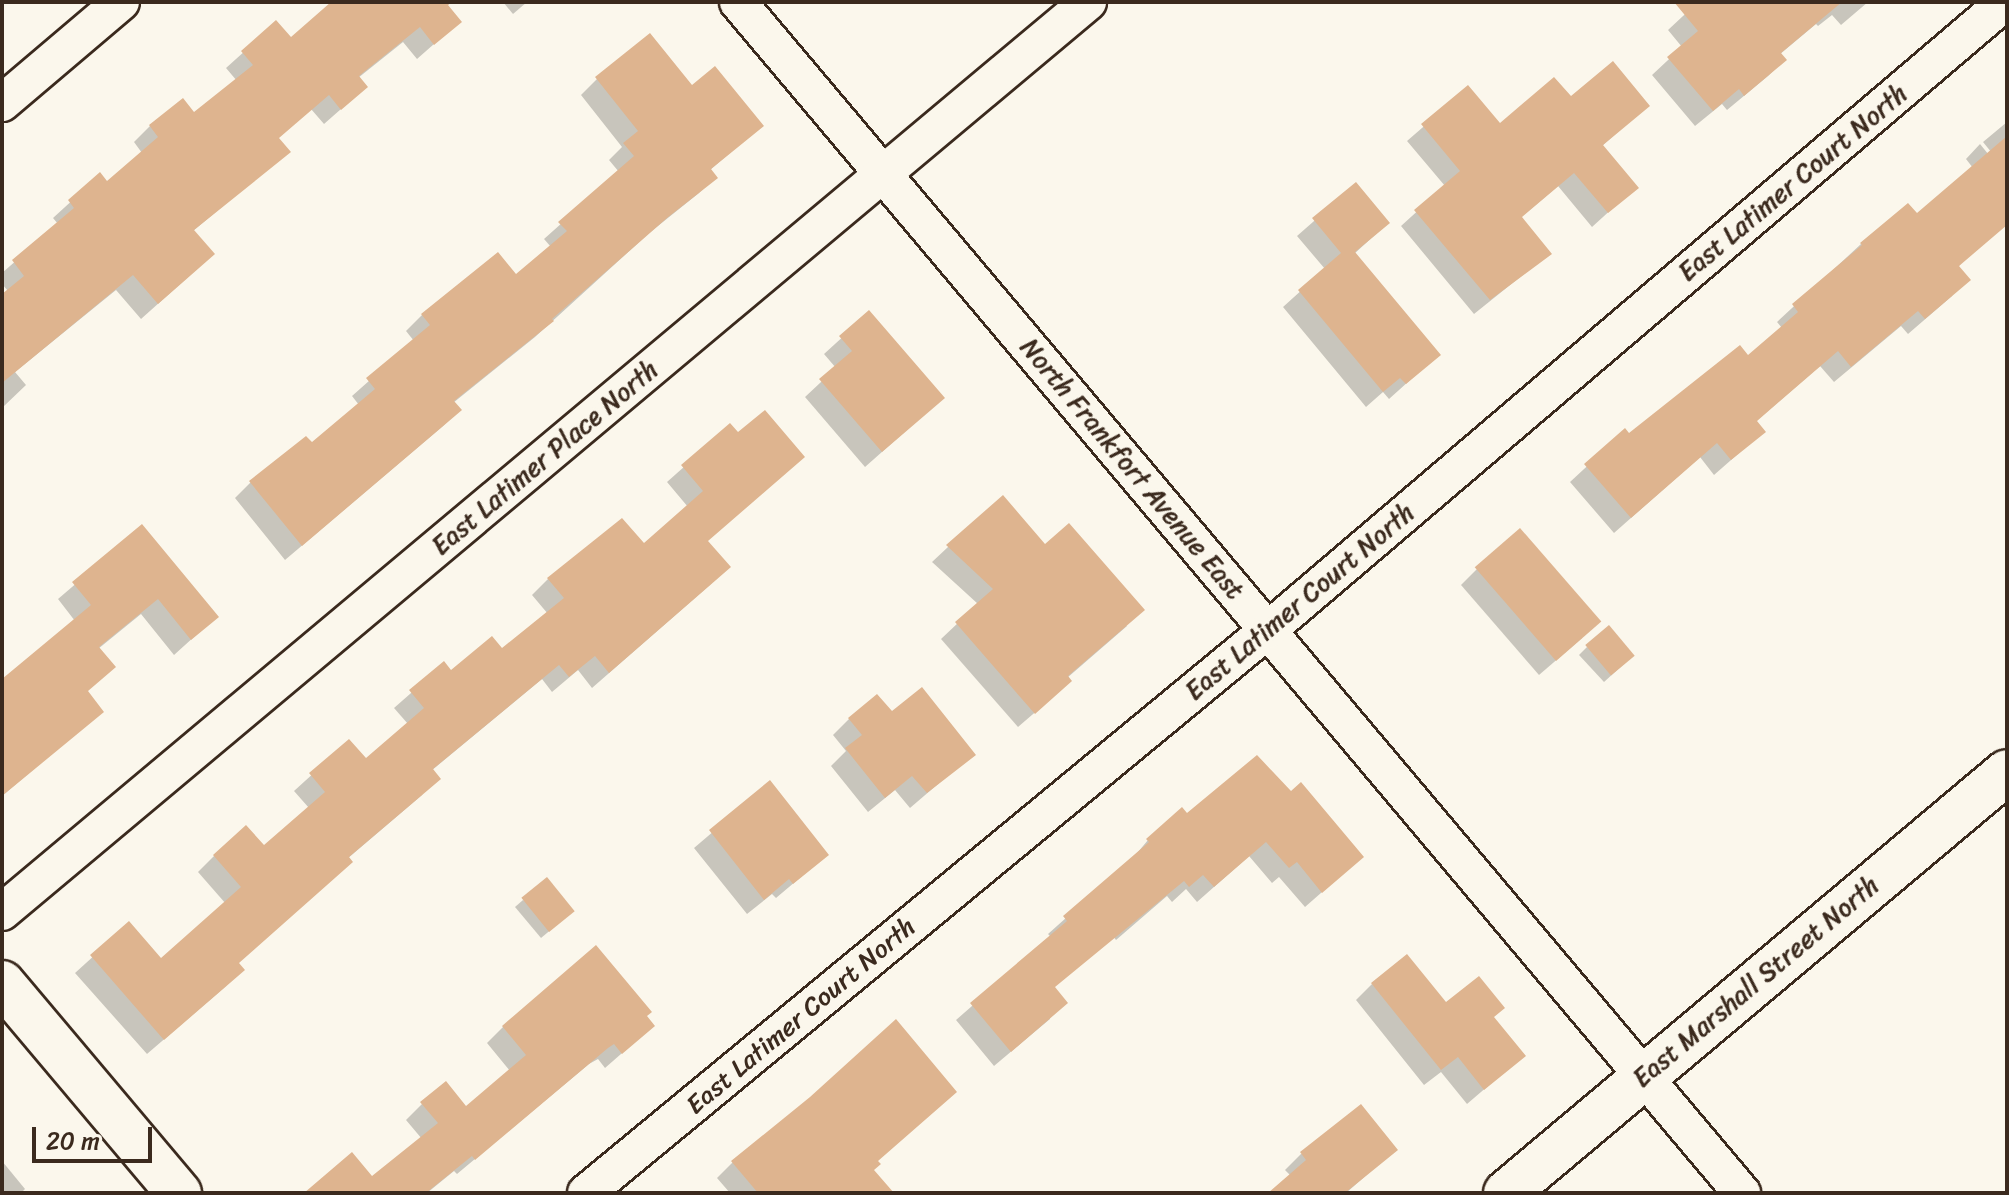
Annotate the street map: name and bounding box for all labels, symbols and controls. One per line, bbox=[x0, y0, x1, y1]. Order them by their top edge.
street label: East Latimer Court North bbox=[1672, 78, 1914, 288]
street label: North Frankfort Avenue East bbox=[1013, 332, 1251, 606]
street label: East Latimer Place North bbox=[425, 354, 665, 562]
street label: East Latimer Court North bbox=[1179, 497, 1421, 707]
street label: East Marshall Street North bbox=[1627, 870, 1885, 1094]
street label: East Latimer Court North bbox=[680, 911, 922, 1121]
scale bar bbox=[36, 1111, 156, 1161]
text: 20 m bbox=[46, 1120, 100, 1162]

